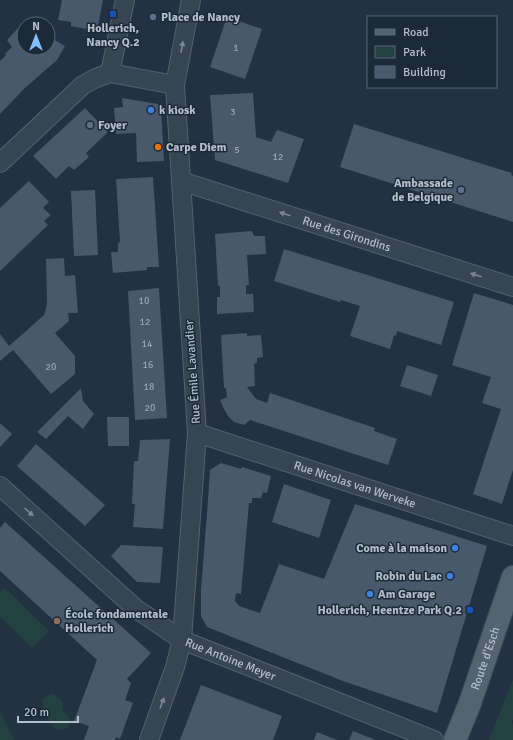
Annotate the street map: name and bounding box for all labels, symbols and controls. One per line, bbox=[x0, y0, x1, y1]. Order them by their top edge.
marker: Hollerich, Nancy Q.2 bbox=[108, 9, 118, 19]
place label: Place de Nancy bbox=[161, 10, 240, 25]
marker: Place de Nancy bbox=[148, 12, 158, 22]
north arrow bbox=[16, 16, 56, 56]
legend bbox=[367, 16, 497, 88]
text: N bbox=[32, 20, 40, 33]
place label: Hollerich, Nancy Q.2 bbox=[86, 21, 140, 50]
text: Road bbox=[403, 25, 429, 40]
one-way arrow bbox=[179, 41, 185, 53]
house number: 1 bbox=[233, 42, 239, 54]
text: Park bbox=[403, 45, 426, 60]
text: Building bbox=[403, 65, 446, 80]
place label: k kiosk bbox=[159, 103, 196, 118]
marker: k kiosk bbox=[146, 105, 156, 115]
house number: 3 bbox=[230, 106, 236, 118]
place label: Foyer bbox=[98, 118, 127, 133]
marker: Foyer bbox=[85, 120, 95, 130]
place label: Carpe Diem bbox=[166, 140, 227, 155]
marker: Carpe Diem bbox=[153, 142, 163, 152]
house number: 5 bbox=[234, 144, 240, 156]
house number: 12 bbox=[273, 151, 283, 163]
place label: Ambassade de Belgique bbox=[392, 176, 453, 205]
marker: Ambassade de Belgique bbox=[456, 185, 466, 195]
one-way arrow bbox=[279, 211, 291, 217]
street label: Rue des Girondins bbox=[301, 213, 393, 255]
one-way arrow bbox=[470, 272, 482, 278]
house number: 10 bbox=[139, 295, 149, 307]
house number: 12 bbox=[140, 316, 150, 328]
street label: Rue Émile Lavandier bbox=[182, 319, 204, 424]
house number: 14 bbox=[142, 338, 153, 350]
house number: 16 bbox=[143, 359, 153, 371]
house number: 20 bbox=[46, 361, 56, 373]
house number: 18 bbox=[144, 381, 154, 393]
house number: 20 bbox=[145, 402, 155, 414]
street label: Rue Nicolas van Werveke bbox=[292, 458, 418, 511]
one-way arrow bbox=[24, 508, 34, 517]
place label: Come à la maison bbox=[356, 541, 447, 556]
marker: Come à la maison bbox=[450, 543, 460, 553]
place label: Robin du Lac bbox=[376, 569, 442, 584]
marker: Robin du Lac bbox=[445, 571, 455, 581]
place label: Am Garage bbox=[378, 587, 435, 602]
marker: Am Garage bbox=[365, 589, 375, 599]
place label: Hollerich, Heentze Park Q.2 bbox=[317, 603, 462, 618]
marker: Hollerich, Heentze Park Q.2 bbox=[465, 605, 475, 615]
place label: École fondamentale Hollerich bbox=[65, 607, 168, 636]
marker: École fondamentale Hollerich bbox=[52, 616, 62, 626]
street label: Route d'Esch bbox=[467, 625, 503, 692]
street label: Rue Antoine Meyer bbox=[183, 635, 279, 684]
one-way arrow bbox=[159, 697, 165, 709]
scale bar bbox=[18, 698, 78, 724]
text: 20 m bbox=[24, 705, 49, 720]

